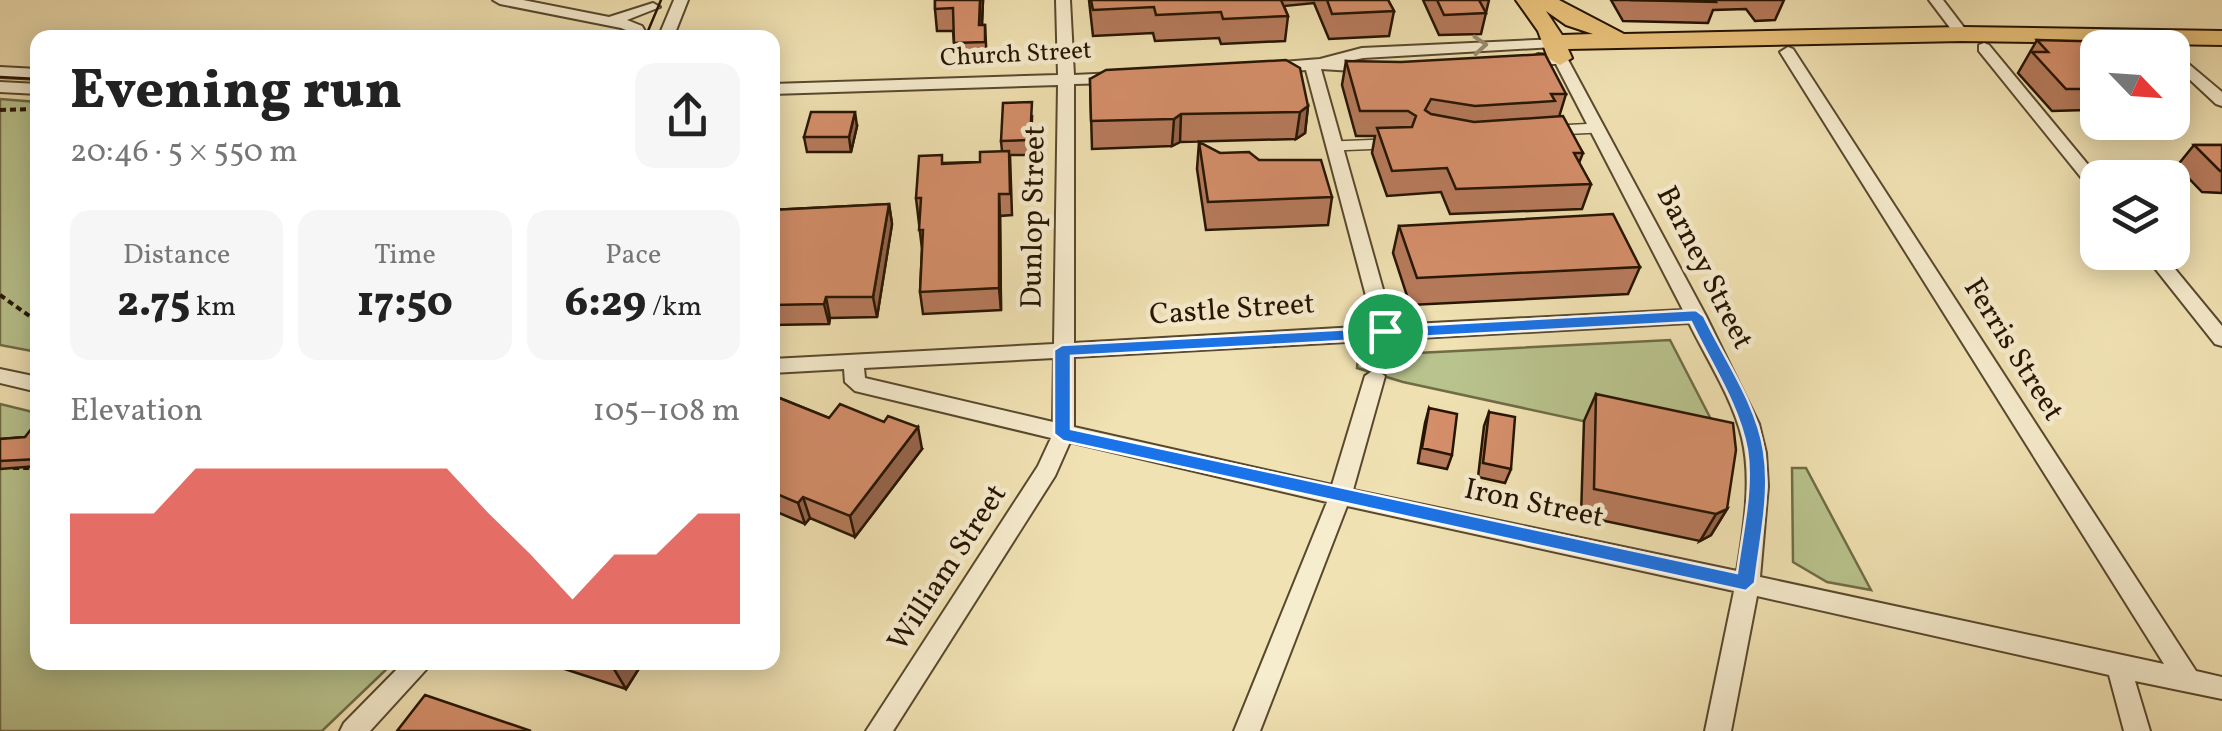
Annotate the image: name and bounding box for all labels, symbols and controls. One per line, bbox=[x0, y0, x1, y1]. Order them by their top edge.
north arrow bbox=[2080, 30, 2190, 140]
map controls bbox=[2080, 30, 2190, 270]
street label: Church Street bbox=[939, 34, 1093, 76]
one-way arrow bbox=[1472, 35, 1488, 56]
text: Evening run bbox=[70, 55, 402, 131]
button: share bbox=[635, 63, 740, 168]
street label: Dunlop Street bbox=[1011, 125, 1057, 309]
text: 20:46 · 5 × 550 m bbox=[70, 131, 298, 175]
button: layers bbox=[2080, 160, 2190, 270]
street label: Barney Street bbox=[1645, 179, 1763, 357]
text: Distance bbox=[123, 236, 230, 275]
text: Time bbox=[374, 236, 436, 275]
text: Pace bbox=[605, 236, 661, 275]
street label: Ferris Street bbox=[1952, 271, 2074, 429]
text: 2.75 bbox=[117, 275, 190, 334]
text: 17:50 bbox=[357, 275, 453, 334]
text: 6:29 bbox=[564, 275, 646, 334]
street label: Castle Street bbox=[1148, 283, 1316, 337]
text: km bbox=[190, 288, 236, 327]
text: /km bbox=[646, 288, 702, 327]
pin bbox=[1343, 289, 1428, 374]
icon: arrive bbox=[1358, 304, 1413, 359]
text: Elevation bbox=[70, 390, 203, 434]
text: 105–108 m bbox=[593, 390, 740, 434]
street label: Iron Street bbox=[1460, 469, 1608, 539]
street label: William Street bbox=[878, 476, 1018, 660]

